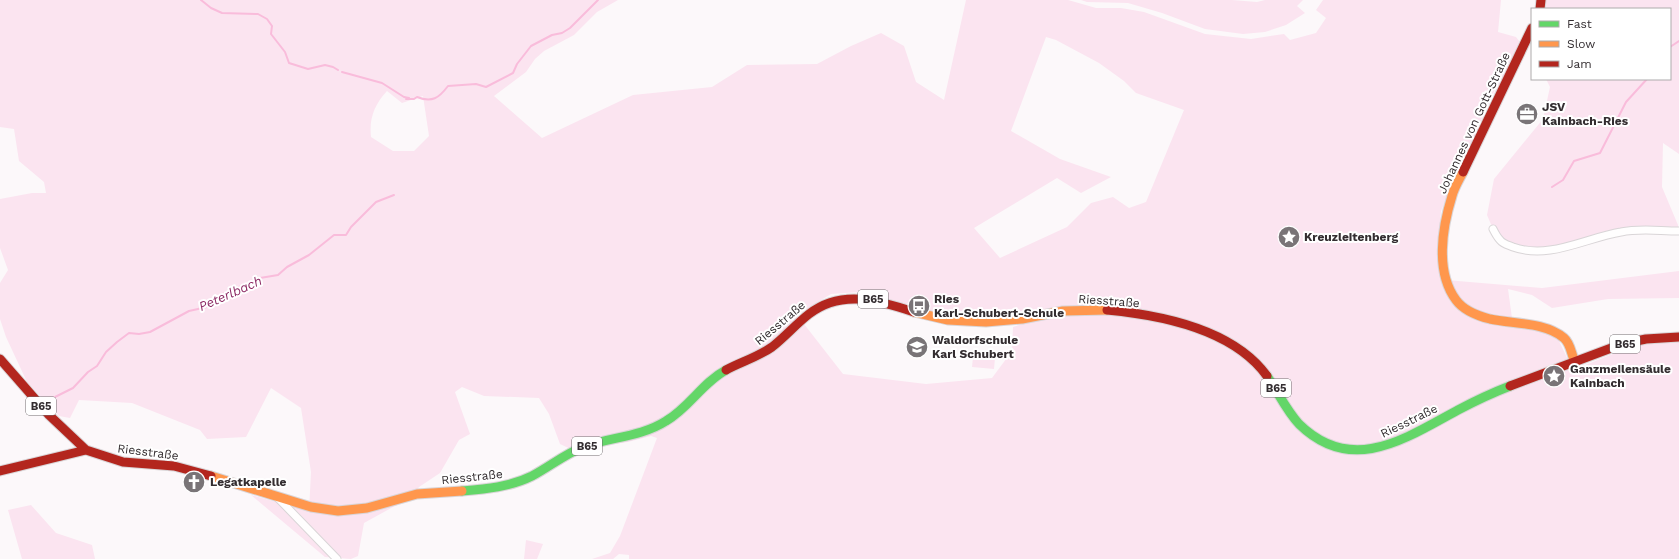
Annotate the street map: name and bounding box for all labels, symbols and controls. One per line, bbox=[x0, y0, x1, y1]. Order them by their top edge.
legend bbox=[1531, 8, 1671, 80]
text: Fast bbox=[1567, 17, 1592, 31]
text: Slow bbox=[1567, 37, 1595, 51]
street label: Johannes von Gott-Straße bbox=[1435, 50, 1513, 196]
text: Jam bbox=[1567, 57, 1592, 71]
place label: JSV Kainbach-Ries bbox=[1542, 100, 1629, 128]
office icon: JSV Kainbach-Ries bbox=[1514, 101, 1540, 127]
place icon: Kreuzleitenberg bbox=[1276, 224, 1302, 250]
place label: Kreuzleitenberg bbox=[1304, 230, 1398, 244]
water label: Peterlbach bbox=[196, 273, 264, 314]
road number: B65 bbox=[858, 290, 888, 308]
place label: Ries Karl-Schubert-Schule bbox=[934, 292, 1064, 320]
street label: Riesstraße bbox=[1078, 292, 1140, 310]
bus stop icon: Ries Karl-Schubert-Schule bbox=[906, 293, 932, 319]
street label: Riesstraße bbox=[752, 298, 808, 348]
place label: Waldorfschule Karl Schubert bbox=[932, 333, 1018, 361]
school or university icon: Waldorfschule Karl Schubert bbox=[904, 334, 930, 360]
road number: B65 bbox=[1610, 335, 1640, 353]
place label: Ganzmeilensäule Kainbach bbox=[1570, 362, 1671, 390]
place icon: Ganzmeilensäule Kainbach bbox=[1541, 363, 1567, 389]
road number: B65 bbox=[1261, 379, 1291, 397]
road number: B65 bbox=[26, 397, 56, 415]
street label: Riesstraße bbox=[1378, 401, 1440, 441]
road number: B65 bbox=[572, 437, 602, 455]
street label: Riesstraße bbox=[117, 441, 179, 463]
street label: Riesstraße bbox=[441, 467, 503, 487]
church icon: Legatkapelle bbox=[181, 469, 207, 495]
place label: Legatkapelle bbox=[210, 475, 287, 489]

